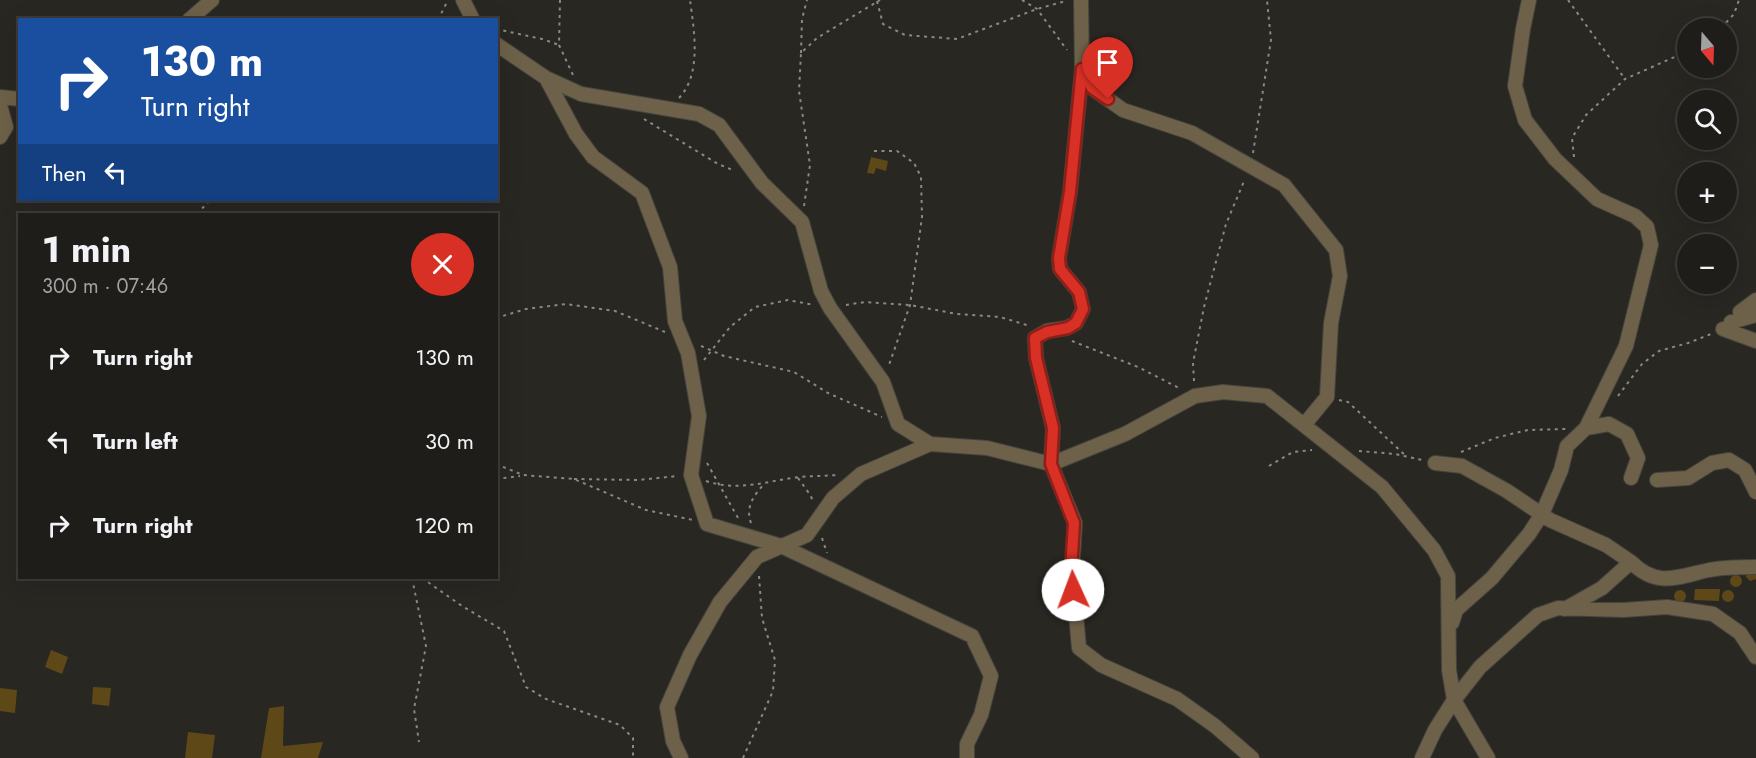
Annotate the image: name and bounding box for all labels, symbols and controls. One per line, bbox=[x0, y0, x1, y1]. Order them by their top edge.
north arrow bbox=[1677, 18, 1737, 78]
map controls bbox=[1677, 18, 1737, 294]
text: 130 m bbox=[141, 31, 263, 92]
pin bbox=[1082, 37, 1133, 99]
icon: right bbox=[42, 42, 120, 120]
icon: arrive bbox=[1091, 46, 1124, 79]
text: Turn right bbox=[141, 87, 249, 126]
button: search bbox=[1677, 90, 1737, 150]
icon: left bbox=[99, 156, 132, 189]
text: Then bbox=[42, 157, 87, 189]
button: + bbox=[1677, 162, 1737, 222]
text: 1 min bbox=[42, 223, 131, 275]
button: close bbox=[411, 233, 474, 296]
button: − bbox=[1677, 234, 1737, 294]
text: 300 m · 07:46 bbox=[42, 272, 168, 301]
icon: right bbox=[42, 341, 75, 374]
text: Turn right bbox=[93, 341, 193, 373]
text: 130 m bbox=[415, 341, 474, 373]
icon: left bbox=[42, 425, 75, 458]
text: Turn left bbox=[93, 425, 178, 457]
text: 30 m bbox=[425, 425, 474, 457]
icon: right bbox=[42, 509, 75, 542]
text: Turn right bbox=[93, 509, 193, 541]
text: 120 m bbox=[415, 509, 474, 541]
position arrow bbox=[1041, 558, 1105, 622]

